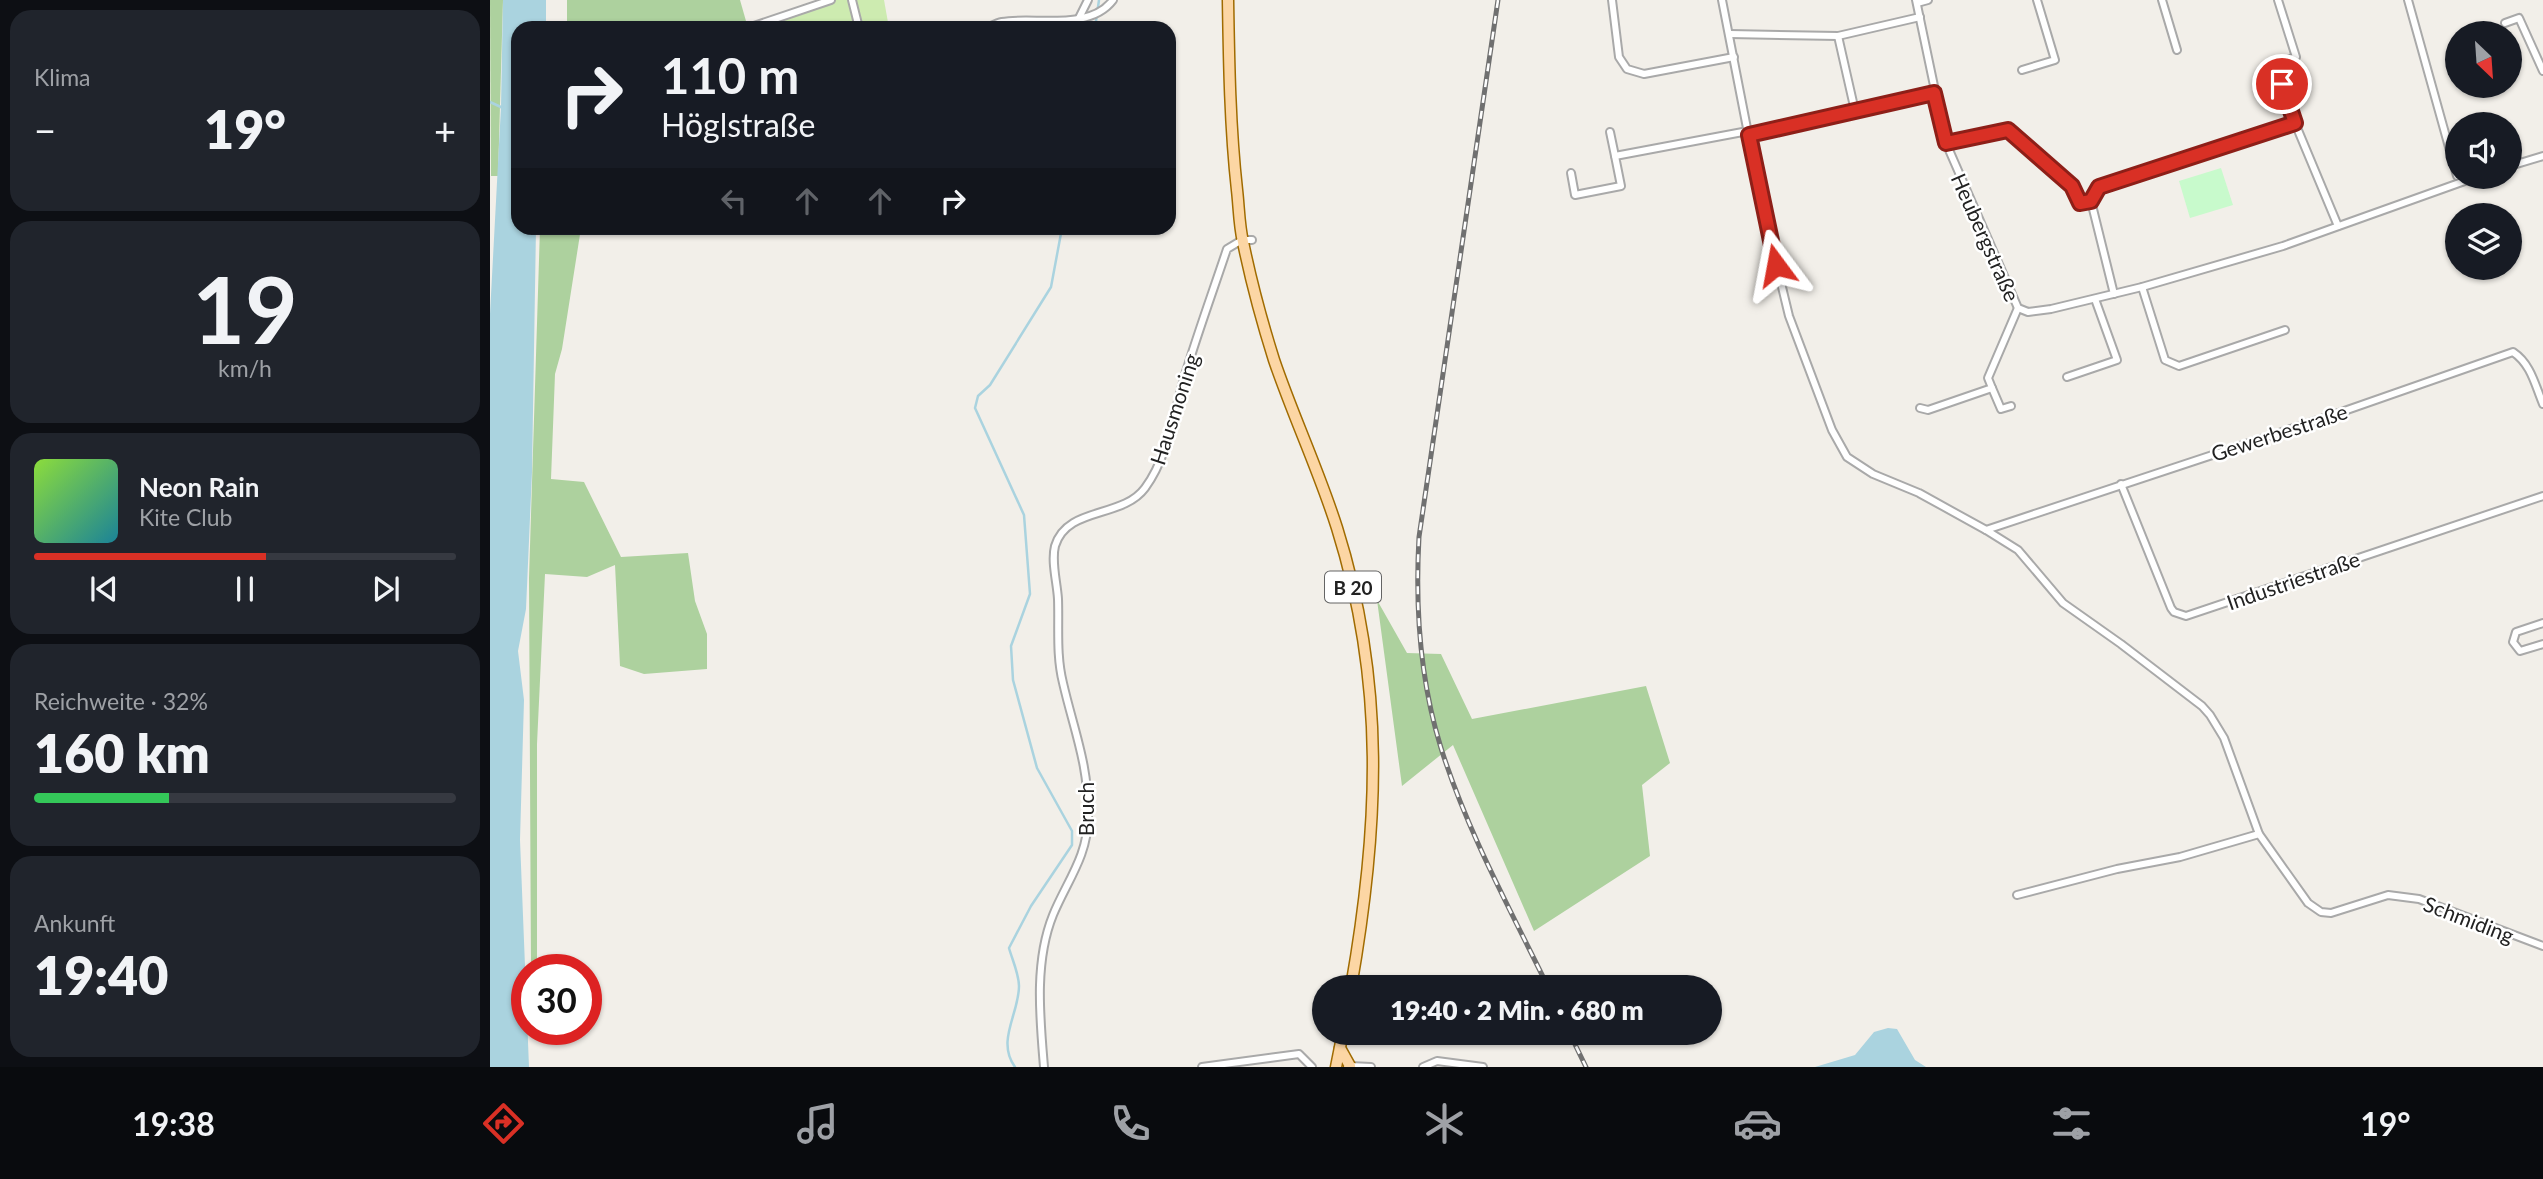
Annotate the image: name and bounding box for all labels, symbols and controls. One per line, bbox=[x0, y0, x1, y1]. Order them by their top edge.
north arrow bbox=[2445, 21, 2522, 98]
map controls bbox=[2445, 21, 2522, 280]
text: 110 m bbox=[661, 46, 799, 104]
icon: right bbox=[546, 49, 637, 140]
pin bbox=[2252, 54, 2312, 114]
text: Klima bbox=[34, 63, 91, 91]
icon: arrive bbox=[2263, 65, 2301, 103]
text: 19° bbox=[204, 98, 286, 160]
text: Höglstraße bbox=[661, 105, 815, 144]
text: − bbox=[34, 107, 56, 153]
text: + bbox=[434, 107, 456, 153]
button: sound bbox=[2445, 112, 2522, 189]
street label: Heubergstraße bbox=[1947, 169, 2025, 305]
icon: left bbox=[715, 182, 753, 220]
icon: ahead bbox=[788, 182, 826, 220]
icon: ahead bbox=[861, 182, 899, 220]
icon: right bbox=[934, 182, 972, 220]
button: layers bbox=[2445, 203, 2522, 280]
position arrow bbox=[1739, 228, 1813, 302]
text: 19 bbox=[192, 254, 298, 363]
street label: Hausmoning bbox=[1144, 350, 1204, 468]
text: km/h bbox=[218, 354, 272, 382]
street label: Gewerbestraße bbox=[2208, 398, 2350, 466]
text: Neon Rain bbox=[139, 471, 259, 503]
text: Kite Club bbox=[139, 503, 232, 531]
street label: Industriestraße bbox=[2223, 546, 2363, 614]
icon: previous bbox=[85, 570, 123, 608]
icon: pause bbox=[226, 570, 264, 608]
icon: next bbox=[367, 570, 405, 608]
road number: B 20 bbox=[1325, 572, 1381, 602]
text: Reichweite · 32% bbox=[34, 687, 208, 715]
text: 160 km bbox=[34, 722, 210, 784]
street label: Bruch bbox=[1073, 782, 1098, 836]
street label: Schmiding bbox=[2420, 890, 2518, 948]
text: Ankunft bbox=[34, 909, 115, 937]
text: 19:40 bbox=[34, 944, 168, 1006]
speed limit sign: 30 bbox=[511, 954, 602, 1045]
text: 19:40 · 2 Min. · 680 m bbox=[1390, 994, 1644, 1026]
icon: directions bbox=[479, 1099, 528, 1148]
icon: music bbox=[793, 1099, 842, 1148]
icon: phone bbox=[1106, 1099, 1155, 1148]
icon: climate bbox=[1420, 1099, 1469, 1148]
icon: car bbox=[1733, 1099, 1782, 1148]
icon: filters bbox=[2047, 1099, 2096, 1148]
text: 19:38 bbox=[132, 1104, 215, 1143]
text: 19° bbox=[2360, 1104, 2411, 1143]

